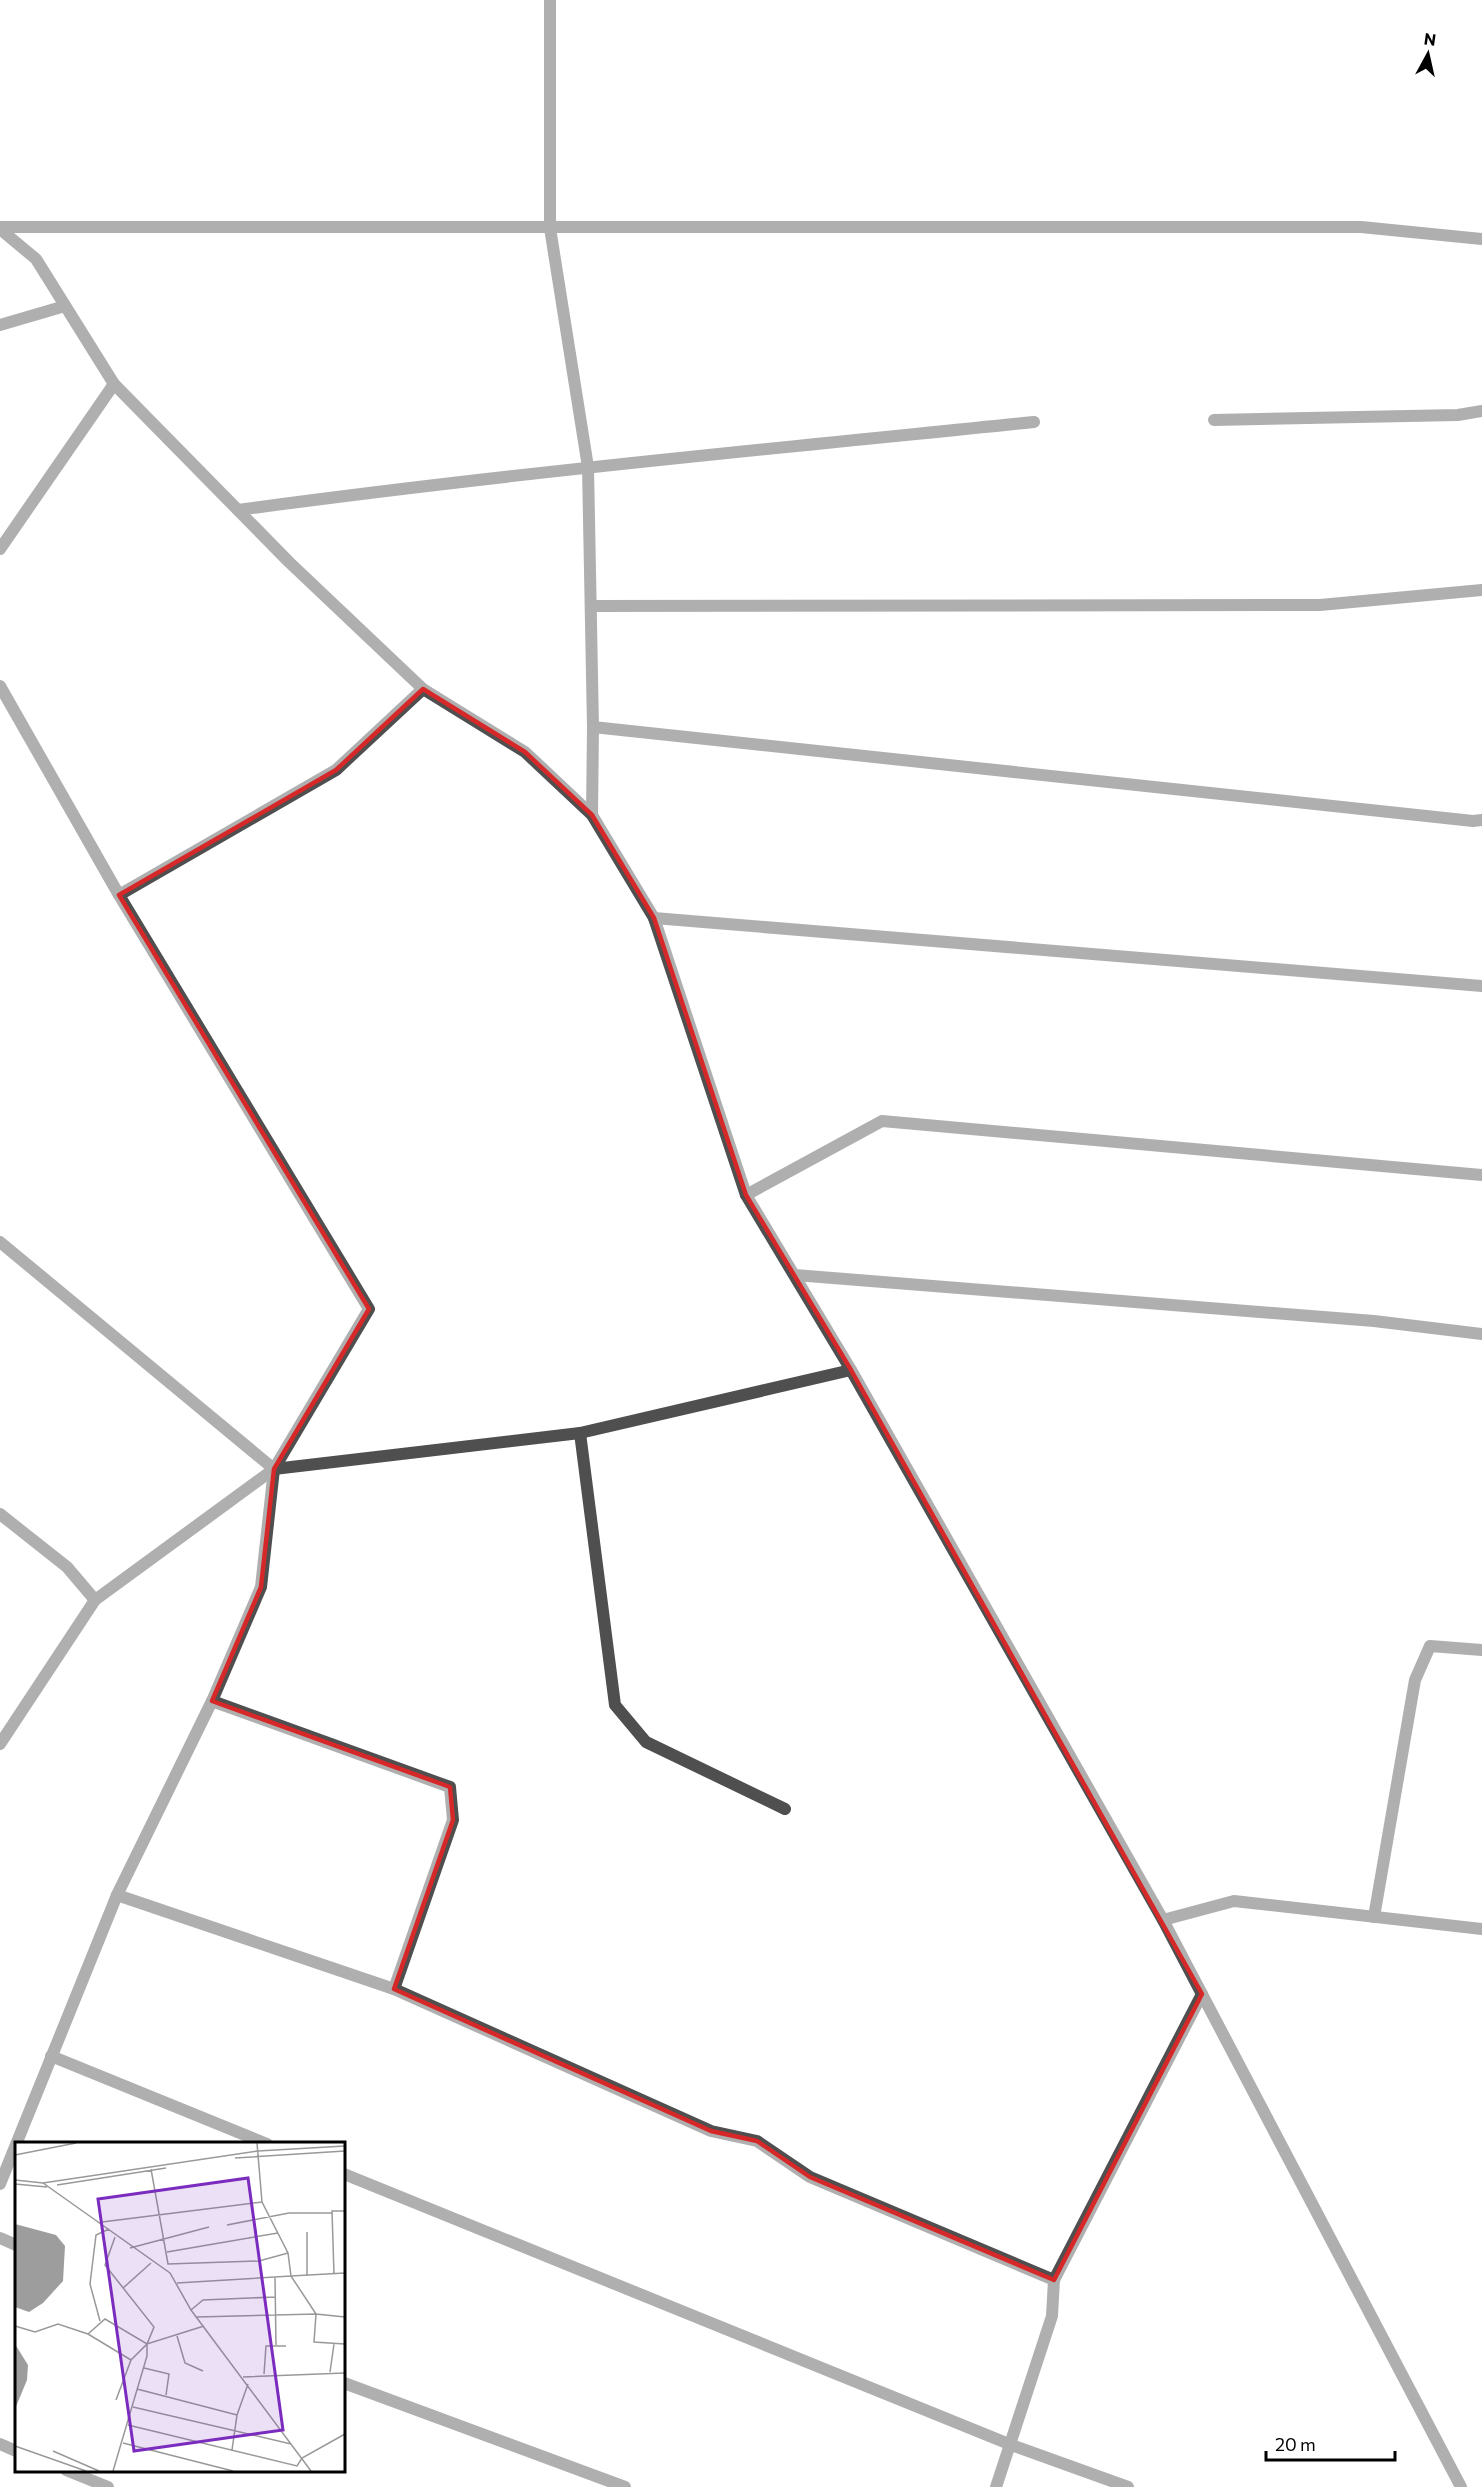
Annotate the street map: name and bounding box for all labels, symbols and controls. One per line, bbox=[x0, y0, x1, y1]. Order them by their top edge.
north arrow bbox=[1398, 24, 1458, 84]
text: N bbox=[1423, 28, 1437, 49]
inset map bbox=[15, 2142, 345, 2472]
scale bar bbox=[1266, 2424, 1395, 2462]
text: 20 m bbox=[1275, 2433, 1316, 2455]

